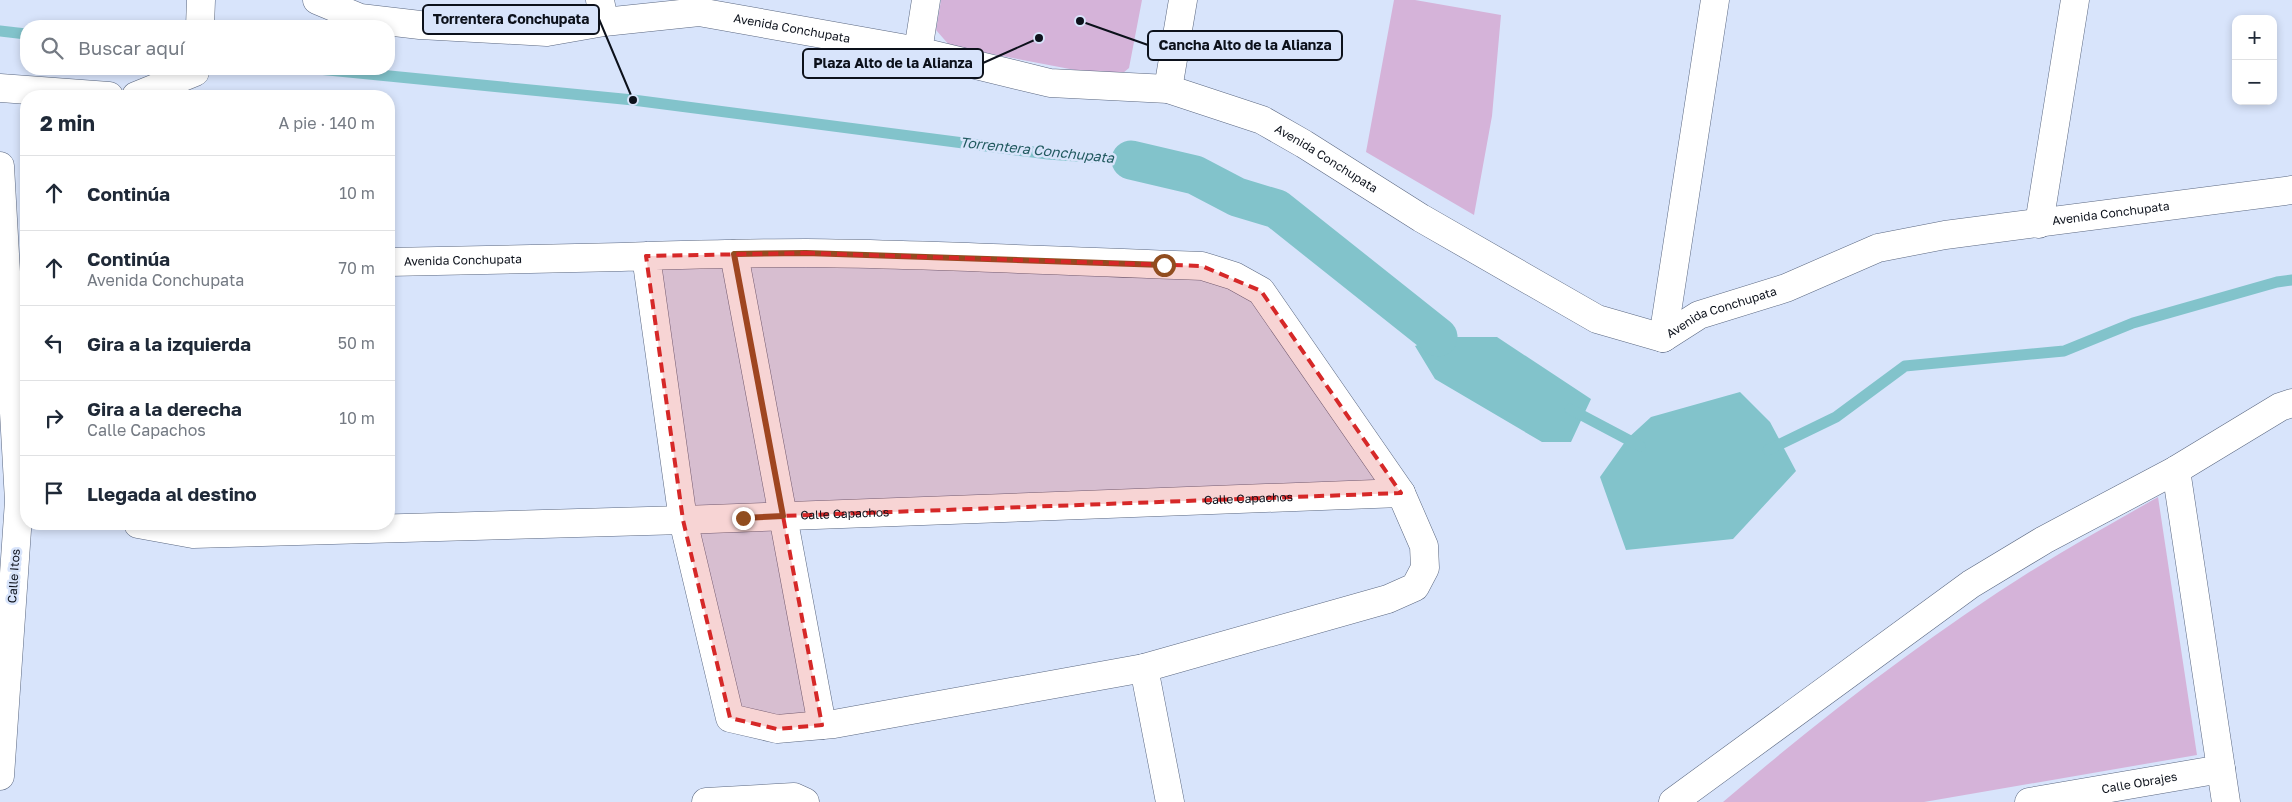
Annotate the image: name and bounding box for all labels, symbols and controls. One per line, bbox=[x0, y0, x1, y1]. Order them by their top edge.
callout: Torrentera Conchupata bbox=[423, 5, 599, 34]
text: Torrentera Conchupata bbox=[433, 10, 589, 27]
street label: Avenida Conchupata bbox=[733, 10, 852, 46]
map controls bbox=[2232, 15, 2277, 105]
button: + bbox=[2232, 15, 2277, 60]
search box bbox=[20, 20, 395, 75]
callout: Cancha Alto de la Alianza bbox=[1148, 31, 1342, 60]
icon: search bbox=[38, 34, 66, 62]
text: Buscar aquí bbox=[78, 36, 185, 59]
text: Cancha Alto de la Alianza bbox=[1158, 36, 1332, 53]
callout: Plaza Alto de la Alianza bbox=[803, 49, 983, 78]
text: Plaza Alto de la Alianza bbox=[813, 54, 973, 71]
button: − bbox=[2232, 60, 2277, 105]
text: 2 min bbox=[40, 110, 95, 136]
text: A pie · 140 m bbox=[278, 113, 375, 133]
street label: Avenida Conchupata bbox=[1272, 121, 1381, 196]
water label: Torrentera Conchupata bbox=[959, 133, 1116, 166]
icon: ahead bbox=[40, 179, 68, 207]
text: Continúa bbox=[87, 182, 170, 205]
text: 10 m bbox=[339, 183, 375, 203]
street label: Avenida Conchupata bbox=[2051, 198, 2170, 228]
text: Continúa bbox=[87, 247, 170, 270]
street label: Avenida Conchupata bbox=[404, 251, 522, 269]
icon: ahead bbox=[40, 254, 68, 282]
route start bbox=[1153, 254, 1176, 277]
text: 70 m bbox=[338, 258, 375, 278]
text: Avenida Conchupata bbox=[87, 270, 244, 290]
street label: Avenida Conchupata bbox=[1663, 283, 1778, 341]
icon: left bbox=[40, 329, 68, 357]
text: Gira a la izquierda bbox=[87, 332, 251, 355]
text: 50 m bbox=[338, 333, 375, 353]
text: Gira a la derecha bbox=[87, 397, 242, 420]
icon: right bbox=[40, 404, 68, 432]
text: 10 m bbox=[339, 408, 375, 428]
text: Calle Capachos bbox=[87, 420, 206, 440]
icon: arrive bbox=[40, 479, 68, 507]
text: Llegada al destino bbox=[87, 482, 257, 505]
street label: Calle Capachos bbox=[1204, 489, 1293, 507]
street label: Calle Capachos bbox=[800, 504, 890, 523]
route end bbox=[732, 507, 755, 530]
street label: Calle Itos bbox=[4, 548, 23, 604]
street label: Calle Obrajes bbox=[2100, 769, 2178, 796]

